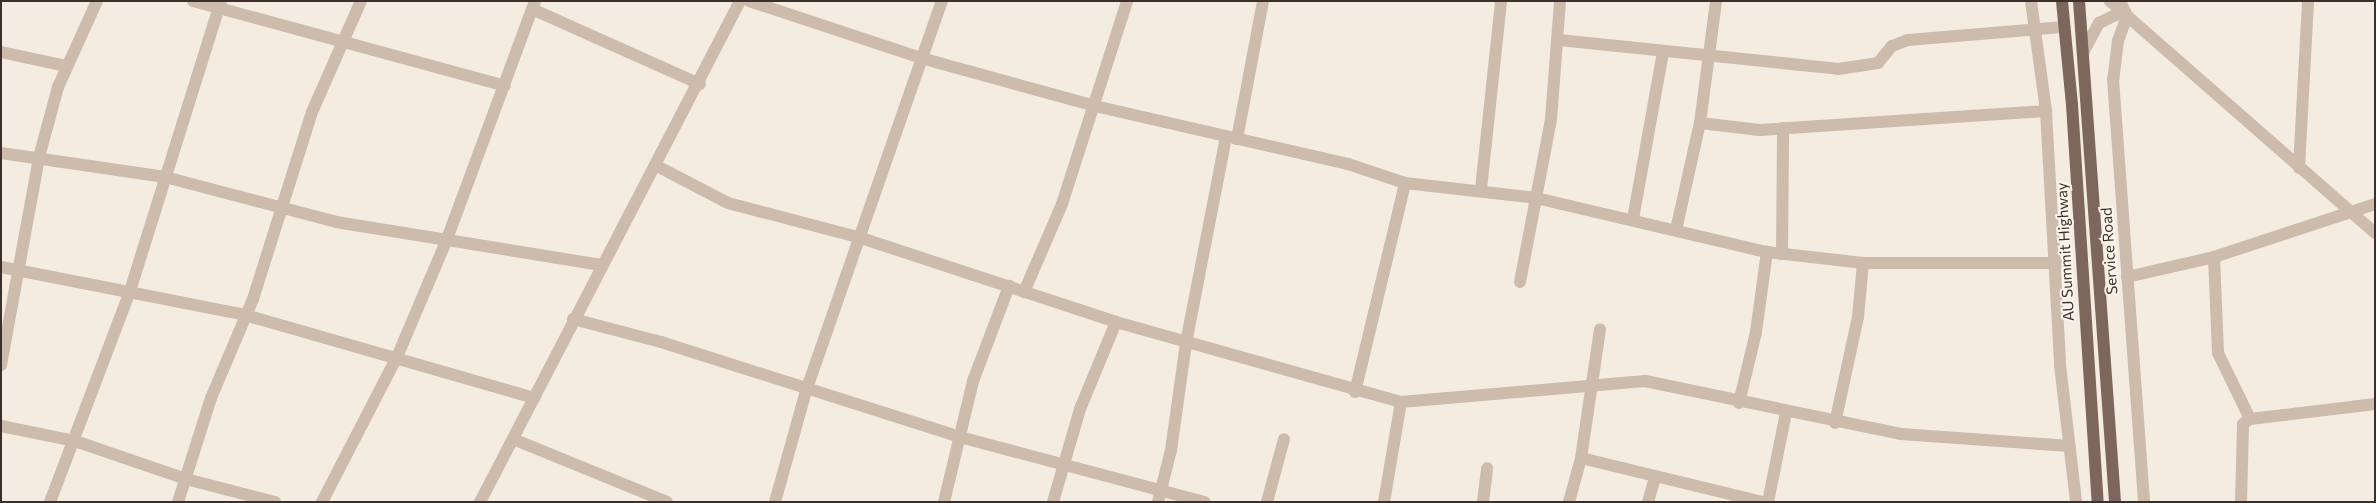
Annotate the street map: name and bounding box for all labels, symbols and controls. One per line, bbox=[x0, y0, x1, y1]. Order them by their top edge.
street label: AU Summit Highway bbox=[2052, 182, 2078, 322]
street label: Service Road bbox=[2097, 207, 2121, 295]

